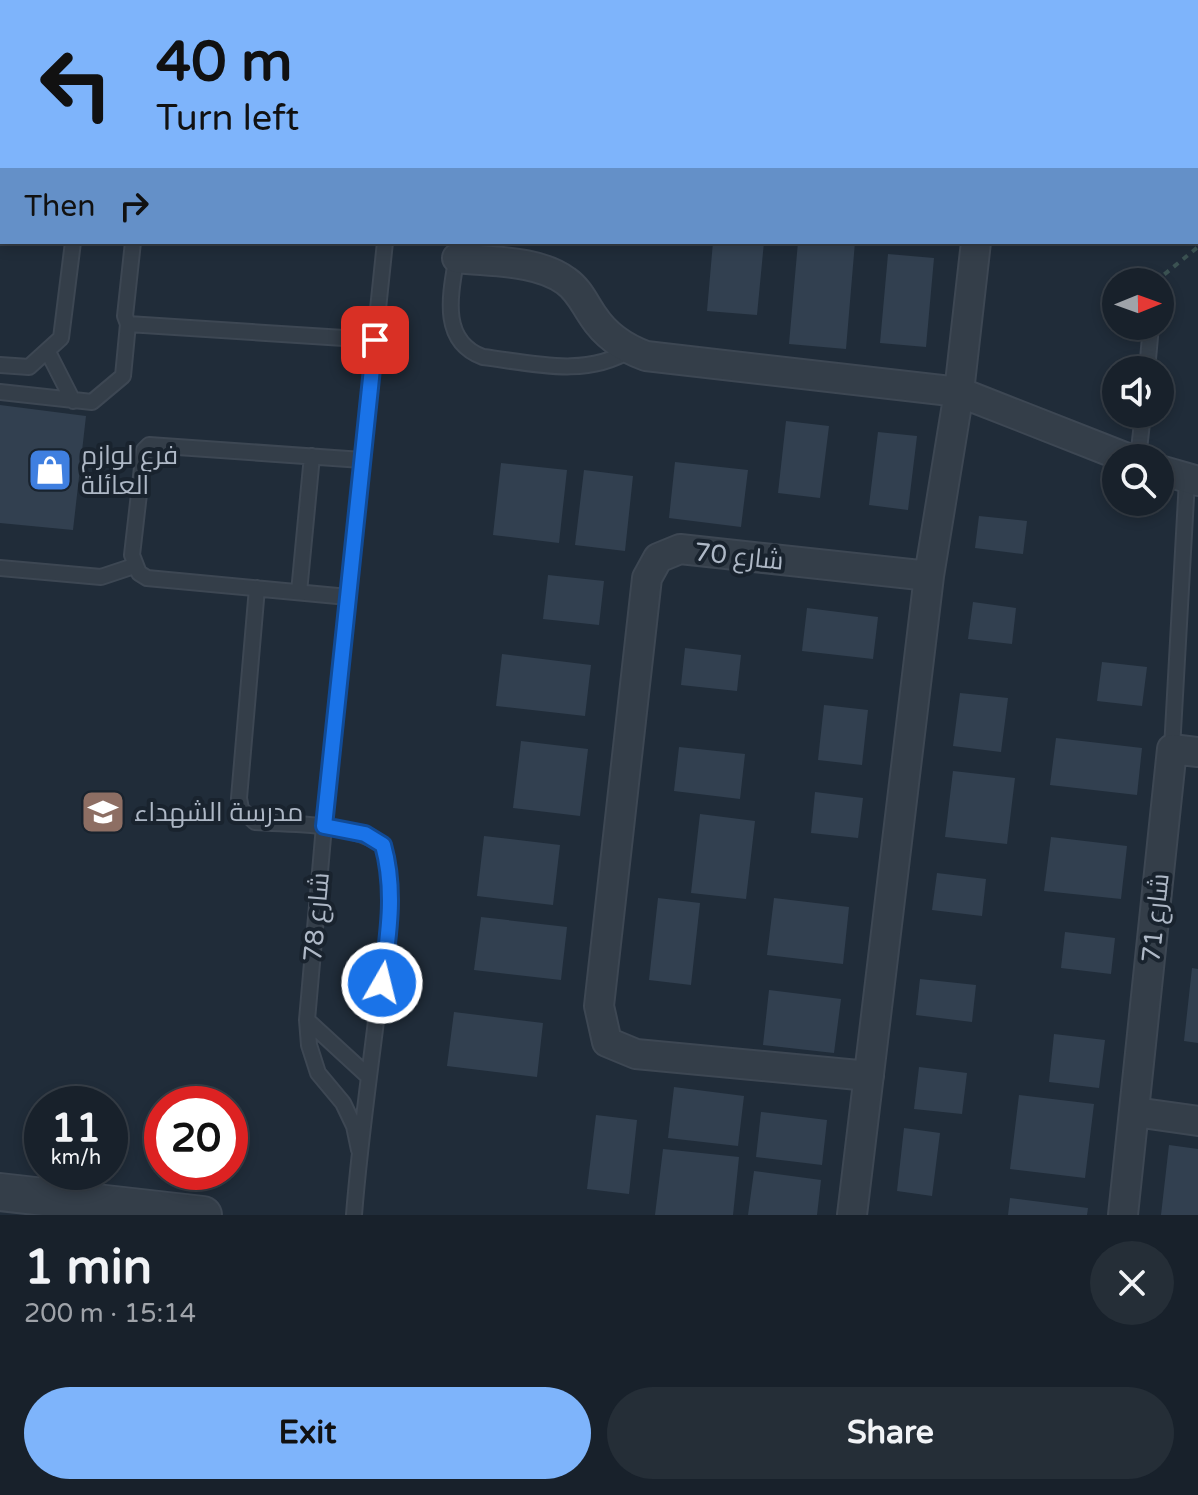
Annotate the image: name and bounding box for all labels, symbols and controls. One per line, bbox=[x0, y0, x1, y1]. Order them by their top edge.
text: 40 m bbox=[156, 29, 292, 96]
icon: left bbox=[24, 32, 128, 136]
text: Turn left bbox=[156, 97, 299, 140]
icon: right bbox=[112, 184, 156, 228]
text: Then bbox=[24, 188, 96, 225]
north arrow bbox=[1102, 268, 1174, 340]
map controls bbox=[1102, 268, 1174, 516]
pin bbox=[341, 306, 409, 374]
icon: arrive bbox=[353, 318, 397, 362]
button: sound bbox=[1102, 356, 1174, 428]
place label: فرع لوازم العائلة bbox=[81, 440, 178, 501]
button: search bbox=[1102, 444, 1174, 516]
shop icon: فرع لوازم العائلة bbox=[26, 446, 74, 494]
street label: شارع 70 bbox=[693, 536, 785, 578]
school or university icon: مدرسة الشهداء bbox=[79, 788, 127, 836]
place label: مدرسة الشهداء bbox=[134, 797, 303, 828]
street label: شارع 78 bbox=[297, 871, 337, 963]
street label: شارع 71 bbox=[1135, 872, 1177, 964]
position arrow bbox=[340, 941, 424, 1025]
speed limit sign: 20 bbox=[144, 1086, 248, 1190]
text: 11 bbox=[51, 1104, 101, 1152]
text: km/h bbox=[51, 1146, 101, 1170]
text: 1 min bbox=[24, 1239, 152, 1297]
button: close bbox=[1090, 1241, 1174, 1325]
text: 200 m · 15:14 bbox=[24, 1298, 196, 1329]
button: Exit bbox=[24, 1387, 591, 1479]
button: Share bbox=[607, 1387, 1174, 1479]

